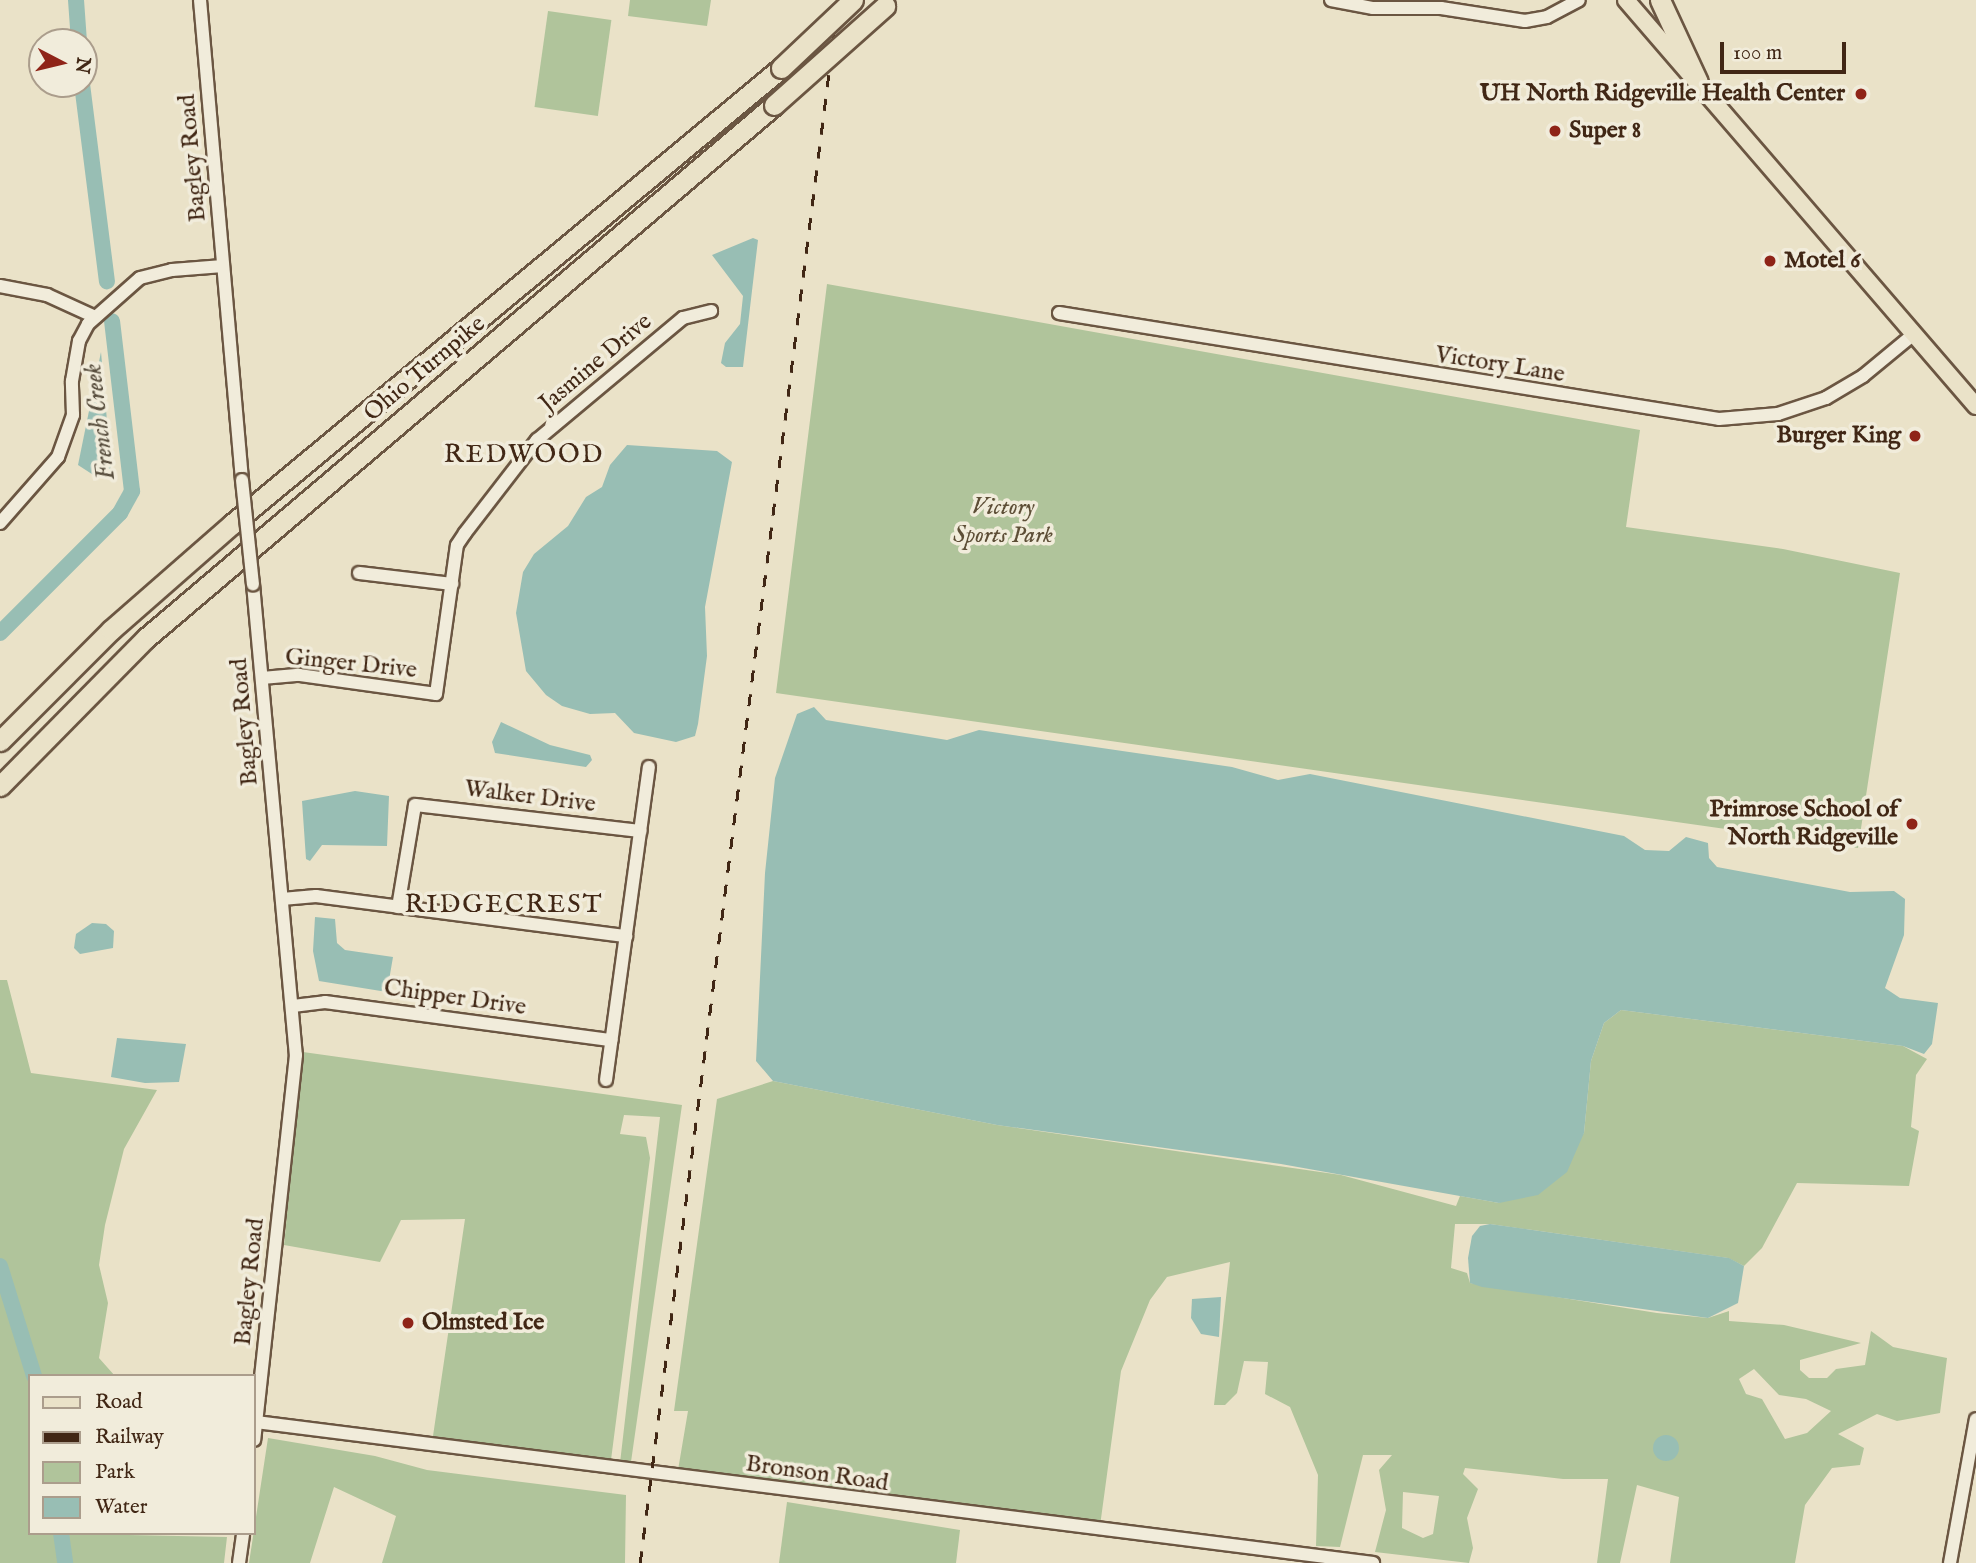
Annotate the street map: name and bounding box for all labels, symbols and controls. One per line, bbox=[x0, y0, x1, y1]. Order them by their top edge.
north arrow bbox=[28, 28, 98, 98]
scale bar bbox=[1724, 28, 1850, 72]
text: 100 m bbox=[1733, 40, 1782, 67]
text: N bbox=[69, 56, 95, 75]
place label: UH North Ridgeville Health Center bbox=[1480, 80, 1845, 108]
marker: UH North Ridgeville Health Center bbox=[1851, 84, 1871, 104]
street label: Bagley Road bbox=[173, 93, 213, 223]
place label: Super 8 bbox=[1569, 117, 1641, 145]
marker: Super 8 bbox=[1547, 123, 1563, 139]
place label: Motel 6 bbox=[1784, 247, 1860, 275]
marker: Motel 6 bbox=[1762, 253, 1778, 269]
street label: Jasmine Drive bbox=[534, 308, 658, 418]
street label: Ohio Turnpike bbox=[358, 310, 492, 428]
street label: Victory Lane bbox=[1433, 341, 1567, 389]
water label: French Creek bbox=[77, 362, 123, 482]
place label: Burger King bbox=[1776, 422, 1901, 450]
marker: Burger King bbox=[1907, 428, 1923, 444]
district label: REDWOOD bbox=[445, 439, 603, 471]
park label: Victory Sports Park bbox=[953, 494, 1053, 550]
street label: Ginger Drive bbox=[284, 643, 418, 685]
street label: Bagley Road bbox=[225, 657, 265, 787]
street label: Walker Drive bbox=[463, 775, 597, 819]
place label: Primrose School of North Ridgeville bbox=[1709, 796, 1898, 852]
marker: Primrose School of North Ridgeville bbox=[1904, 816, 1920, 832]
district label: RIDGECREST bbox=[406, 889, 602, 921]
street label: Chipper Drive bbox=[382, 974, 528, 1022]
street label: Bagley Road bbox=[229, 1217, 271, 1347]
place label: Olmsted Ice bbox=[422, 1309, 544, 1337]
marker: Olmsted Ice bbox=[400, 1315, 416, 1331]
legend bbox=[28, 1374, 256, 1535]
text: Road bbox=[95, 1389, 142, 1416]
text: Railway bbox=[95, 1424, 164, 1451]
street label: Bronson Road bbox=[744, 1450, 890, 1498]
text: Park bbox=[95, 1459, 135, 1486]
text: Water bbox=[95, 1494, 147, 1521]

